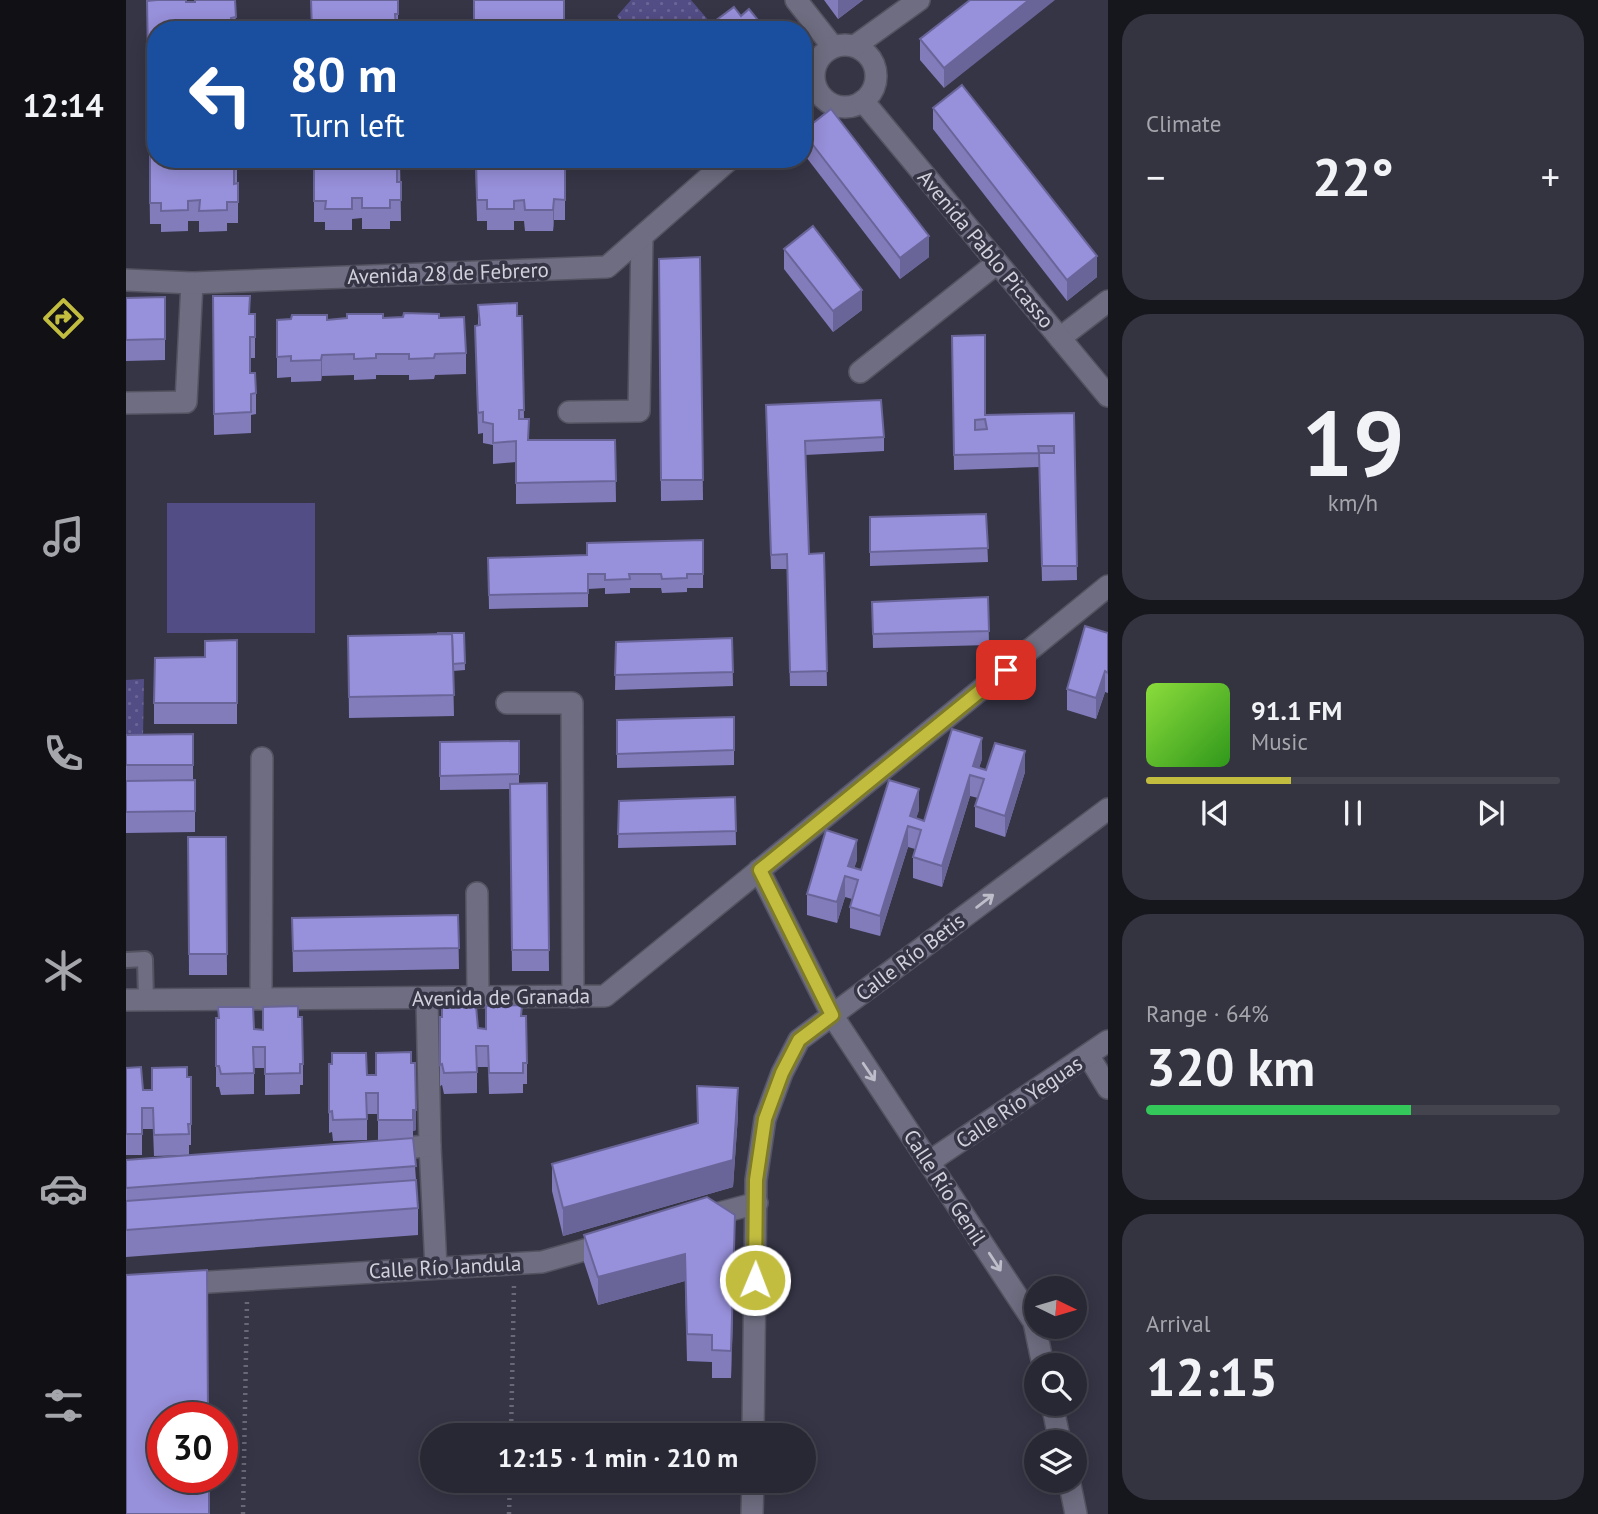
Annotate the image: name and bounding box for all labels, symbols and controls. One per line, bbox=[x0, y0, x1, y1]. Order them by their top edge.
text: 80 m bbox=[290, 42, 397, 106]
icon: left bbox=[175, 49, 266, 140]
text: 12:14 bbox=[22, 84, 104, 126]
text: Turn left bbox=[290, 104, 405, 146]
text: Climate bbox=[1146, 109, 1221, 138]
text: 22° bbox=[1312, 143, 1394, 210]
text: − bbox=[1146, 152, 1165, 201]
text: + bbox=[1541, 152, 1560, 201]
street label: Avenida Pablo Picasso bbox=[912, 164, 1060, 334]
street label: Avenida 28 de Febrero bbox=[347, 256, 549, 290]
icon: directions bbox=[39, 294, 88, 343]
text: 19 bbox=[1301, 383, 1405, 501]
text: km/h bbox=[1328, 488, 1378, 517]
icon: music bbox=[39, 512, 88, 561]
pin bbox=[976, 640, 1036, 700]
icon: arrive bbox=[987, 651, 1025, 689]
text: 91.1 FM bbox=[1251, 694, 1342, 727]
text: Music bbox=[1251, 727, 1308, 756]
icon: phone bbox=[39, 729, 88, 778]
icon: previous bbox=[1196, 794, 1234, 832]
icon: pause bbox=[1334, 794, 1372, 832]
icon: next bbox=[1472, 794, 1510, 832]
one-way arrow bbox=[975, 894, 994, 909]
street label: Calle Río Betis bbox=[850, 907, 970, 1007]
icon: climate bbox=[39, 946, 88, 995]
street label: Avenida de Granada bbox=[412, 982, 590, 1012]
text: Range · 64% bbox=[1146, 999, 1269, 1028]
text: 320 km bbox=[1146, 1033, 1315, 1100]
street label: Calle Río Yeguas bbox=[951, 1050, 1087, 1154]
one-way arrow bbox=[862, 1062, 877, 1081]
street label: Calle Río Genil bbox=[898, 1124, 992, 1250]
icon: car bbox=[39, 1164, 88, 1213]
position arrow bbox=[718, 1243, 792, 1317]
street label: Calle Río Jandula bbox=[368, 1250, 522, 1284]
one-way arrow bbox=[988, 1252, 1002, 1271]
north arrow bbox=[1024, 1276, 1087, 1339]
map controls bbox=[1024, 1276, 1087, 1493]
text: Arrival bbox=[1146, 1309, 1210, 1338]
text: 12:15 bbox=[1146, 1343, 1278, 1410]
button: search bbox=[1024, 1353, 1087, 1416]
icon: filters bbox=[39, 1381, 88, 1430]
speed limit sign: 30 bbox=[147, 1402, 238, 1493]
button: layers bbox=[1024, 1430, 1087, 1493]
text: 12:15 · 1 min · 210 m bbox=[498, 1441, 738, 1474]

